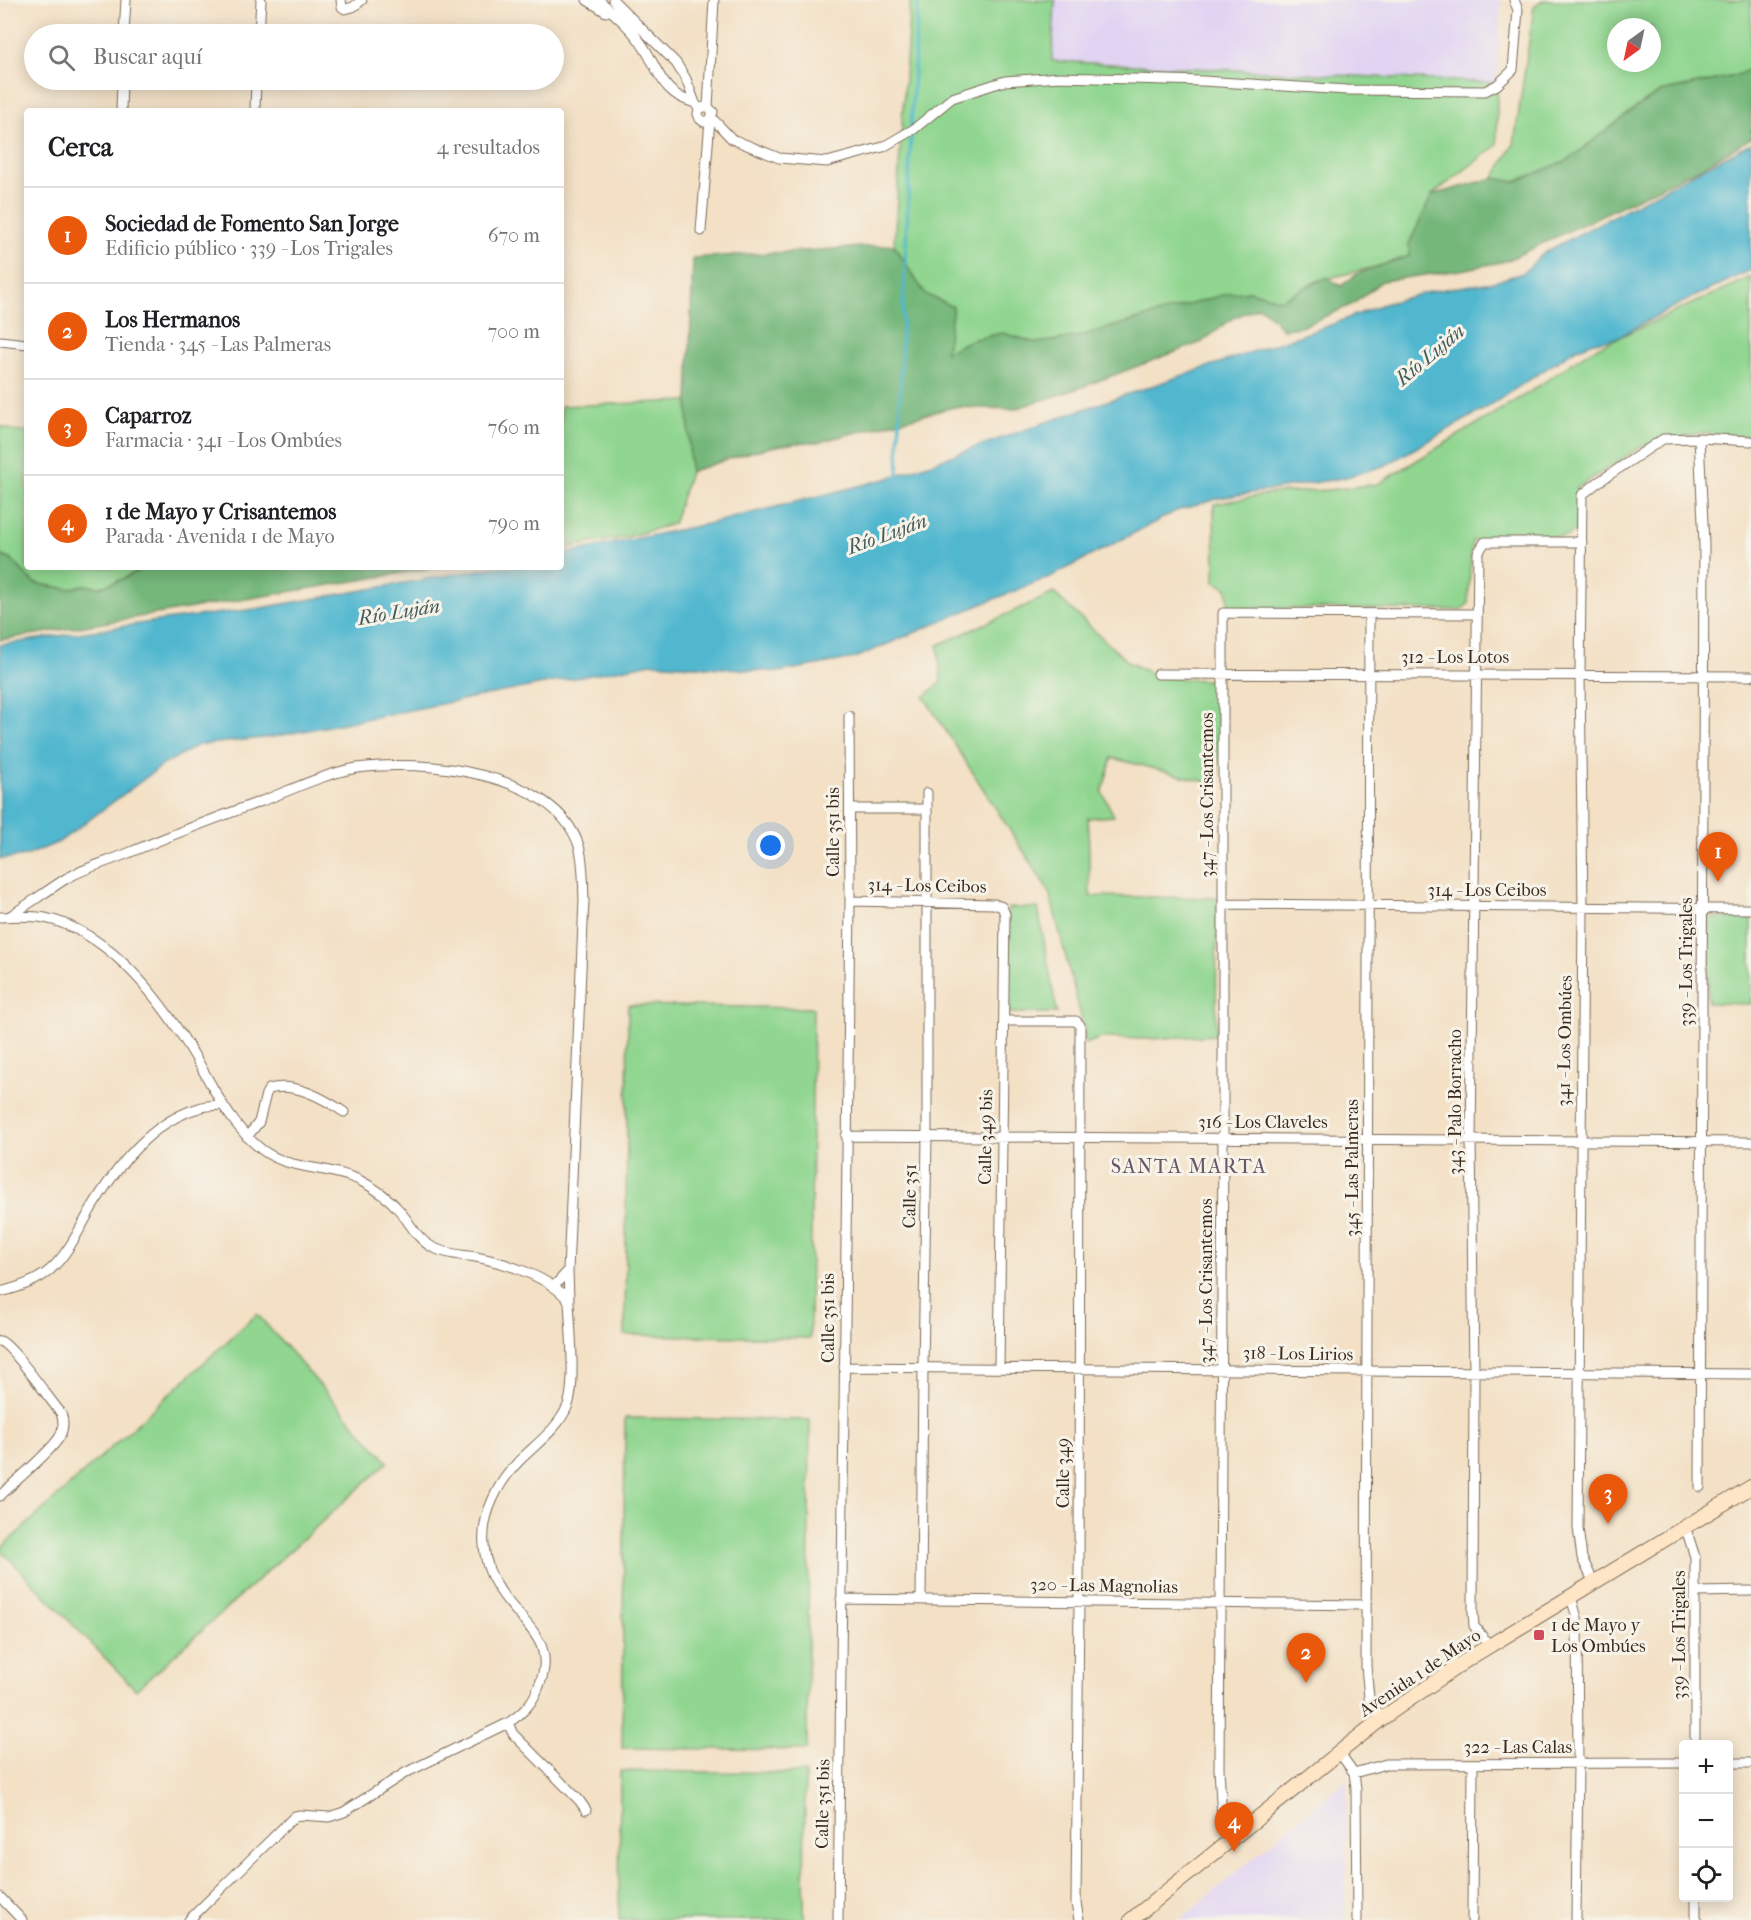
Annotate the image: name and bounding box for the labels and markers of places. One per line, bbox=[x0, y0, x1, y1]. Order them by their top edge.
pin: 1 bbox=[1698, 832, 1738, 882]
pin: 3 bbox=[1588, 1474, 1628, 1524]
place label: 1 de Mayo y Los Ombúes bbox=[1551, 1615, 1646, 1657]
marker: 1 de Mayo y Los Ombúes bbox=[1532, 1628, 1546, 1642]
pin: 2 bbox=[1286, 1634, 1326, 1683]
pin: 4 bbox=[1214, 1802, 1254, 1852]

